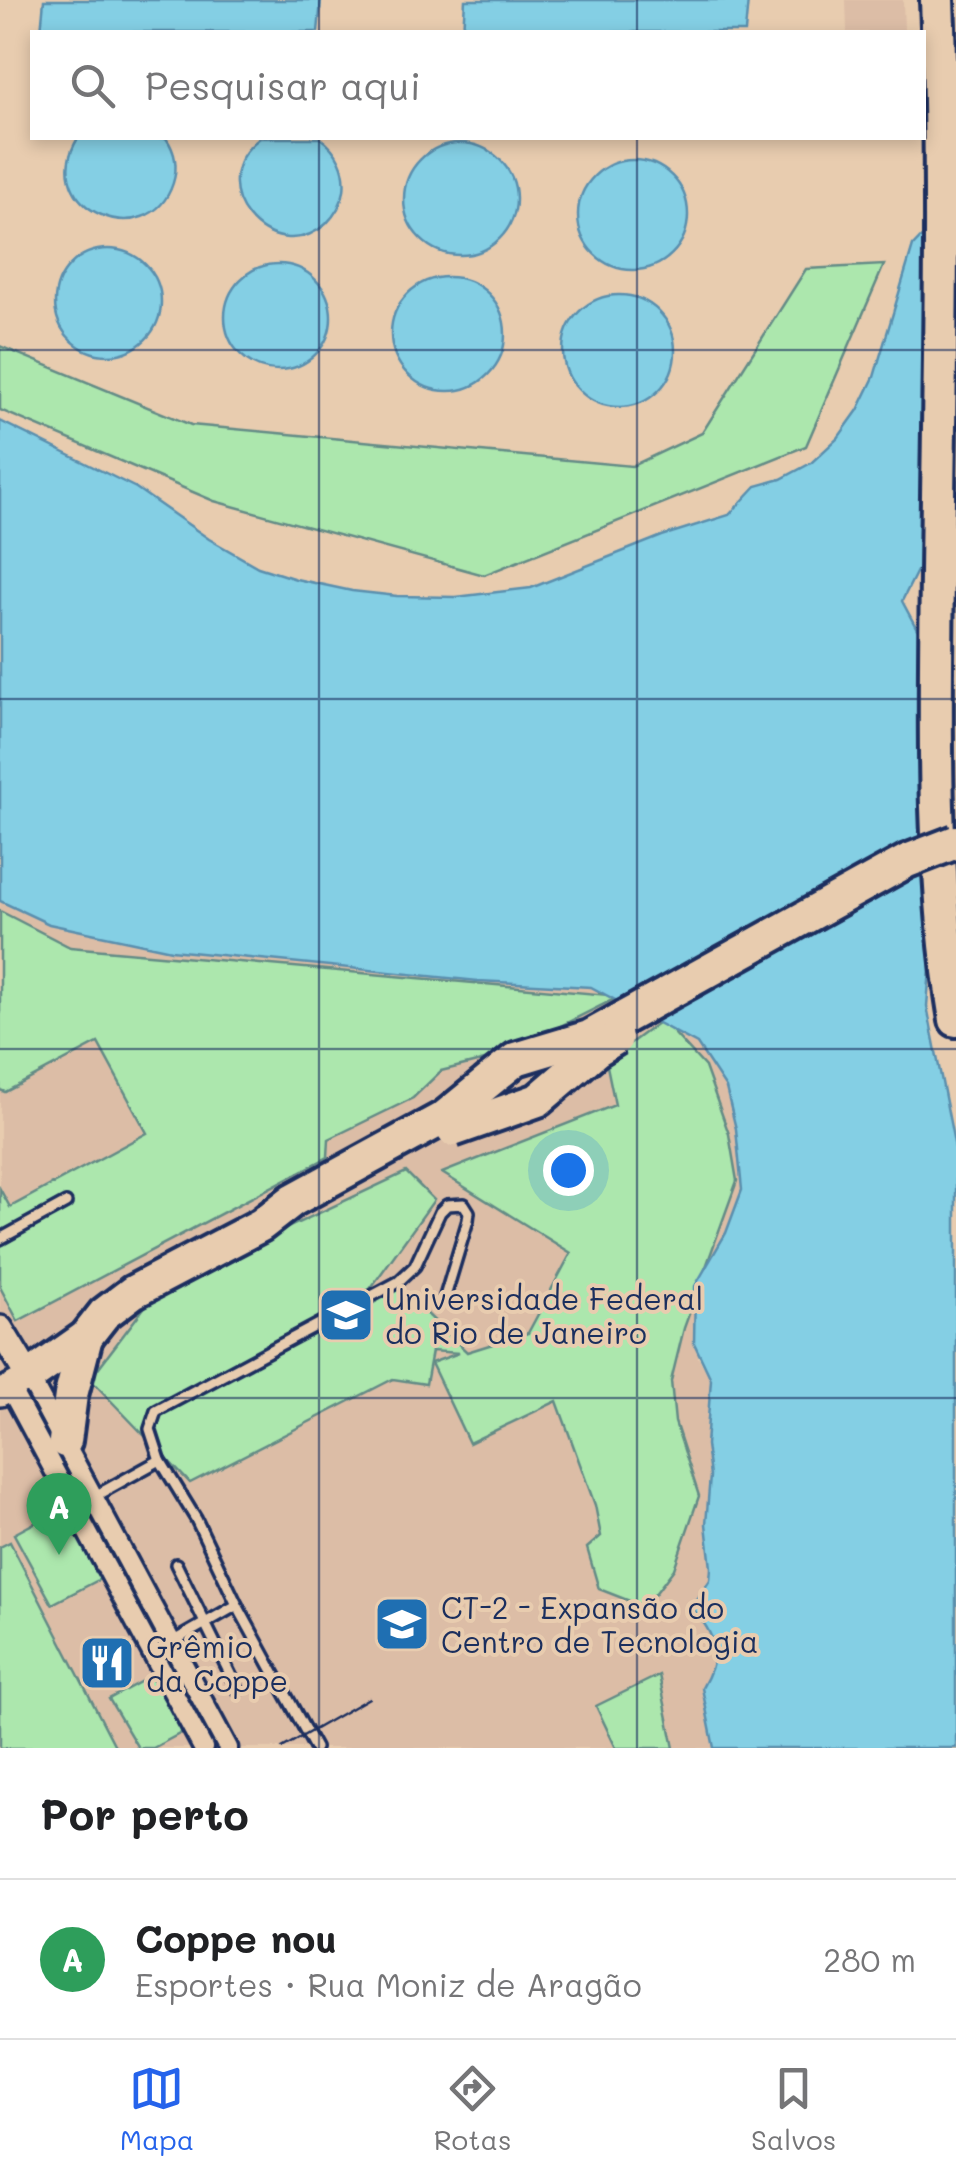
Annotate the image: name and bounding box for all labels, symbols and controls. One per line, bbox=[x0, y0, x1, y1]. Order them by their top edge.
search box bbox=[30, 30, 926, 140]
icon: search bbox=[65, 58, 120, 113]
text: Pesquisar aqui bbox=[145, 60, 421, 110]
your location bbox=[543, 1145, 594, 1196]
place label: Universidade Federal do Rio de Janeiro bbox=[385, 1278, 703, 1352]
school or university icon: Universidade Federal do Rio de Janeiro bbox=[316, 1285, 376, 1345]
pin: A bbox=[27, 1472, 92, 1555]
place label: CT-2 - Expansão do Centro de Tecnologia bbox=[441, 1587, 758, 1661]
school or university icon: CT-2 - Expansão do Centro de Tecnologia bbox=[372, 1594, 432, 1654]
place label: Grêmio da Coppe bbox=[146, 1626, 288, 1700]
restaurant icon: Grêmio da Coppe bbox=[77, 1633, 137, 1693]
text: Por perto bbox=[40, 1786, 249, 1841]
text: Coppe nou bbox=[135, 1913, 337, 1963]
text: A bbox=[61, 1938, 84, 1980]
text: 280 m bbox=[823, 1938, 916, 1980]
text: Esportes · Rua Moniz de Aragão bbox=[135, 1963, 642, 2005]
tab: Mapa bbox=[120, 2061, 194, 2157]
tab: Rotas bbox=[434, 2061, 512, 2157]
tab: Salvos bbox=[751, 2061, 836, 2157]

